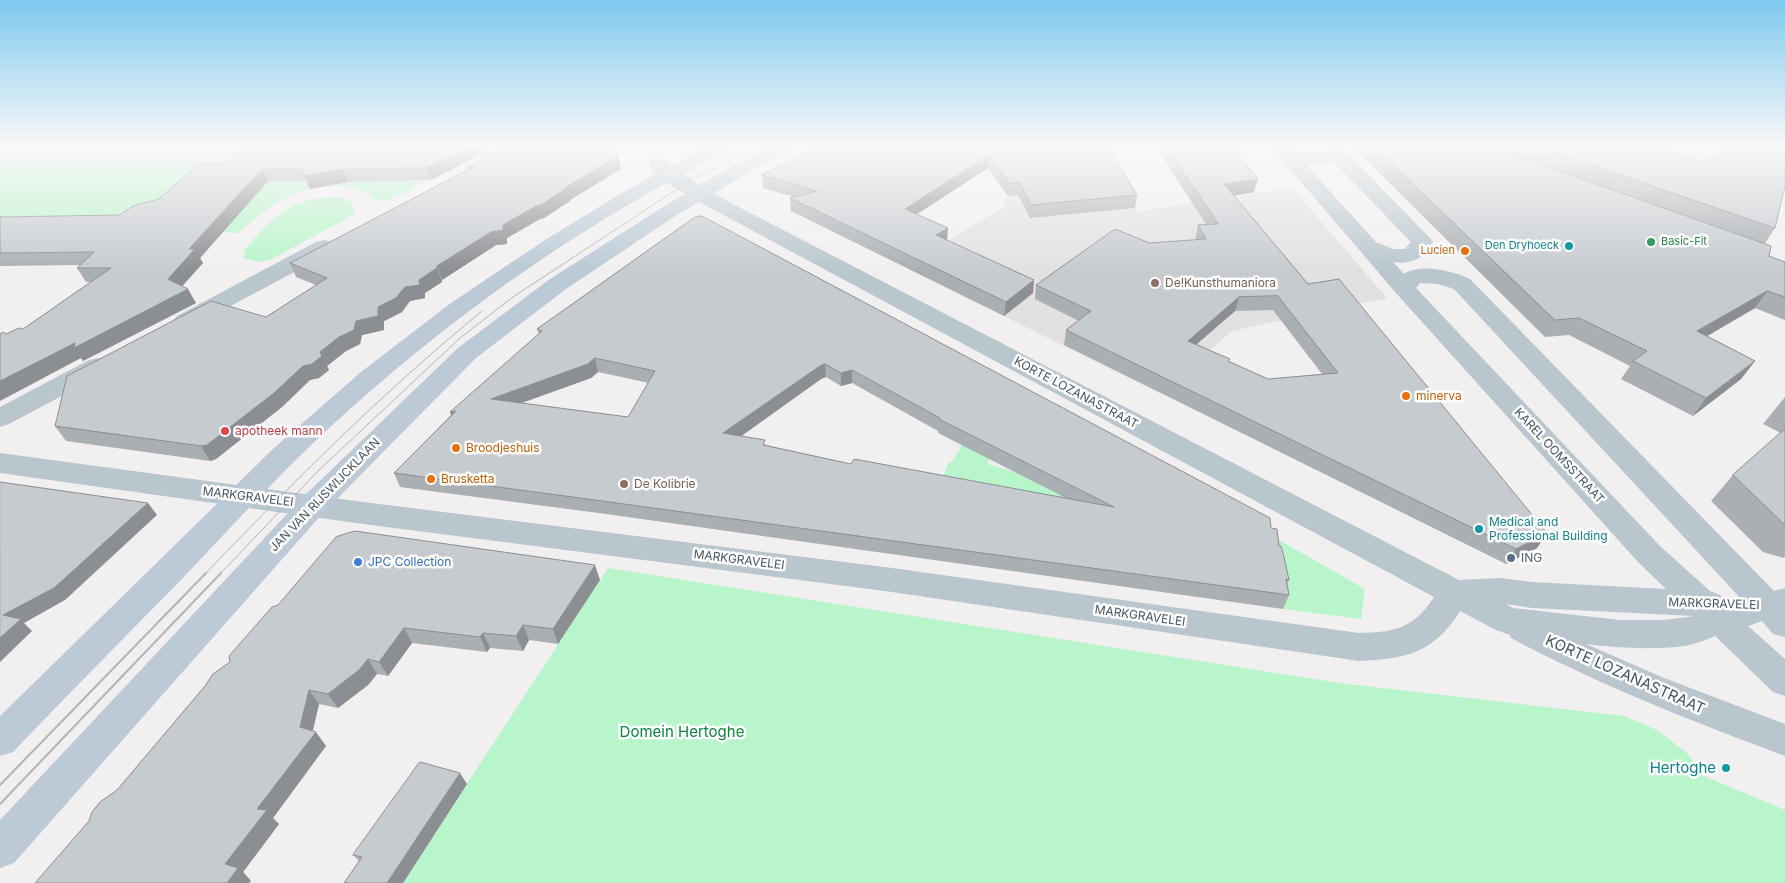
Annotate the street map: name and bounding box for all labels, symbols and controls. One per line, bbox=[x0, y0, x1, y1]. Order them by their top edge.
place label: Basic-Fit bbox=[1661, 235, 1707, 249]
marker: Basic-Fit bbox=[1645, 236, 1657, 248]
place label: Den Dryhoeck bbox=[1485, 239, 1559, 253]
marker: Den Dryhoeck bbox=[1563, 240, 1575, 252]
place label: Lucien bbox=[1420, 244, 1455, 258]
marker: Lucien bbox=[1459, 245, 1471, 257]
place label: De!Kunsthumaniora bbox=[1165, 276, 1276, 290]
marker: De!Kunsthumaniora bbox=[1149, 277, 1161, 289]
street label: KORTE LOZANASTRAAT bbox=[1012, 354, 1140, 432]
place label: minerva bbox=[1416, 389, 1462, 403]
marker: minerva bbox=[1400, 390, 1412, 402]
street label: KAREL OOMSSTRAAT bbox=[1511, 405, 1607, 507]
place label: apotheek mann bbox=[235, 424, 323, 438]
marker: apotheek mann bbox=[219, 425, 231, 437]
street label: JAN VAN RIJSWIJCKLAAN bbox=[267, 435, 383, 555]
place label: Broodjeshuis bbox=[466, 441, 540, 455]
marker: Broodjeshuis bbox=[450, 442, 462, 454]
place label: Brusketta bbox=[441, 472, 494, 486]
marker: Brusketta bbox=[425, 473, 437, 485]
place label: De Kolibrie bbox=[634, 477, 696, 491]
marker: De Kolibrie bbox=[618, 478, 630, 490]
street label: MARKGRAVELEI bbox=[202, 484, 294, 510]
place label: Medical and Professional Building bbox=[1489, 515, 1608, 543]
marker: Medical and Professional Building bbox=[1473, 523, 1485, 535]
street label: MARKGRAVELEI bbox=[693, 547, 785, 573]
place label: ING bbox=[1521, 551, 1542, 565]
marker: ING bbox=[1505, 552, 1517, 564]
place label: JPC Collection bbox=[368, 555, 451, 569]
marker: JPC Collection bbox=[352, 556, 364, 568]
street label: MARKGRAVELEI bbox=[1668, 595, 1760, 613]
street label: MARKGRAVELEI bbox=[1094, 603, 1186, 629]
street label: KORTE LOZANASTRAAT bbox=[1542, 632, 1708, 718]
park label: Domein Hertoghe bbox=[620, 723, 744, 741]
place label: Hertoghe bbox=[1650, 759, 1716, 777]
marker: Hertoghe bbox=[1720, 762, 1732, 774]

